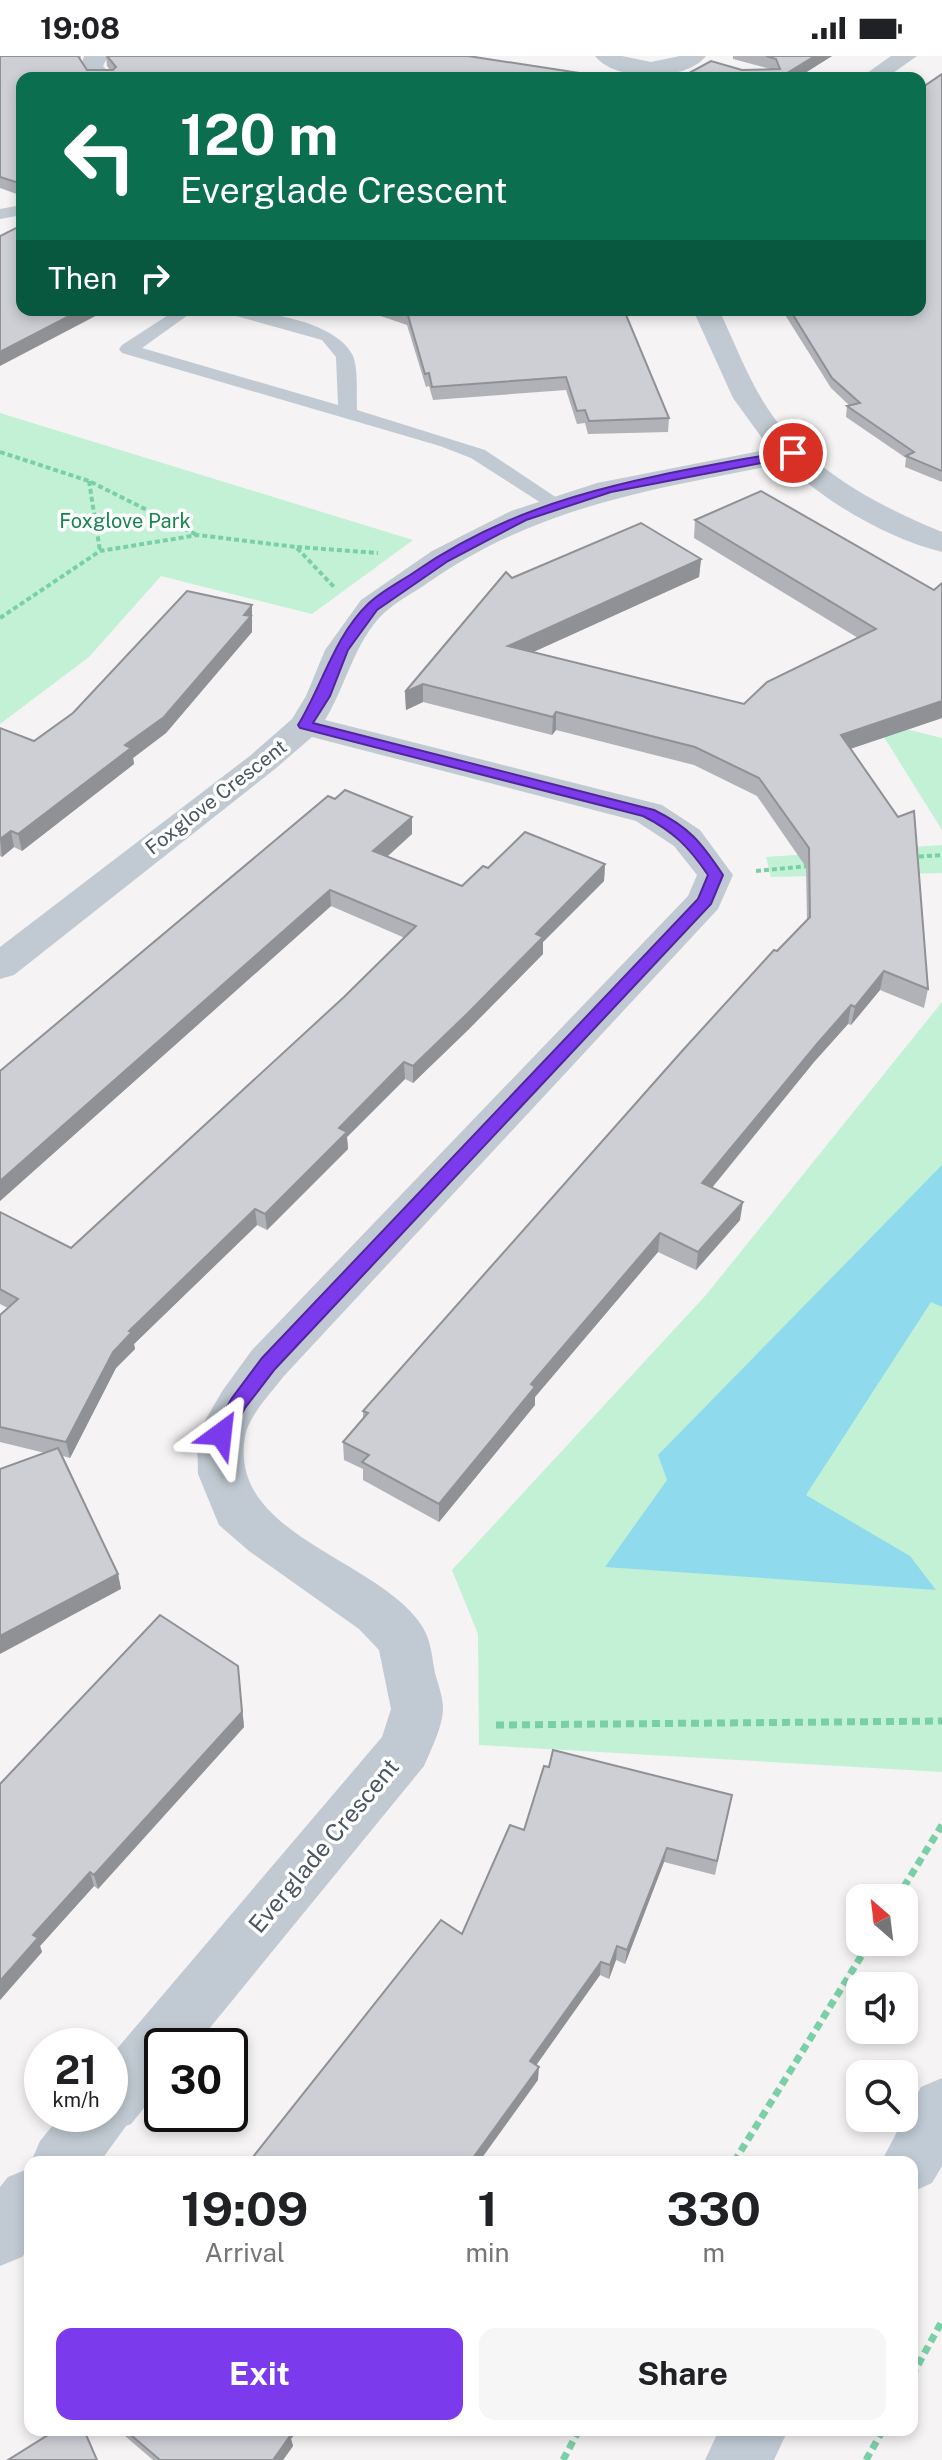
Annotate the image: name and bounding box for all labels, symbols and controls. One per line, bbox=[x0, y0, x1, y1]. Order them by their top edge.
text: 19:08 bbox=[40, 10, 120, 46]
text: 120 m bbox=[180, 102, 338, 168]
icon: left bbox=[48, 104, 152, 208]
text: Everglade Crescent bbox=[180, 169, 508, 211]
icon: right bbox=[133, 256, 177, 300]
text: Then bbox=[48, 260, 117, 296]
pin bbox=[759, 419, 827, 487]
icon: arrive bbox=[771, 431, 815, 475]
park label: Foxglove Park bbox=[59, 509, 191, 533]
street label: Foxglove Crescent bbox=[141, 734, 291, 860]
position arrow bbox=[179, 1392, 263, 1476]
street label: Everglade Crescent bbox=[242, 1753, 404, 1938]
north arrow bbox=[846, 1884, 918, 1956]
map controls bbox=[846, 1884, 918, 2132]
button: sound bbox=[846, 1972, 918, 2044]
speed limit sign: 30 bbox=[144, 2028, 248, 2132]
text: 21 bbox=[55, 2046, 97, 2093]
button: search bbox=[846, 2060, 918, 2132]
text: km/h bbox=[52, 2088, 100, 2112]
text: 19:09 bbox=[181, 2180, 309, 2237]
text: 1 bbox=[477, 2180, 498, 2237]
text: 330 bbox=[667, 2180, 761, 2237]
text: Arrival bbox=[205, 2237, 285, 2268]
text: min bbox=[465, 2237, 510, 2268]
text: m bbox=[703, 2237, 725, 2268]
button: Exit bbox=[56, 2328, 463, 2420]
button: Share bbox=[479, 2328, 886, 2420]

